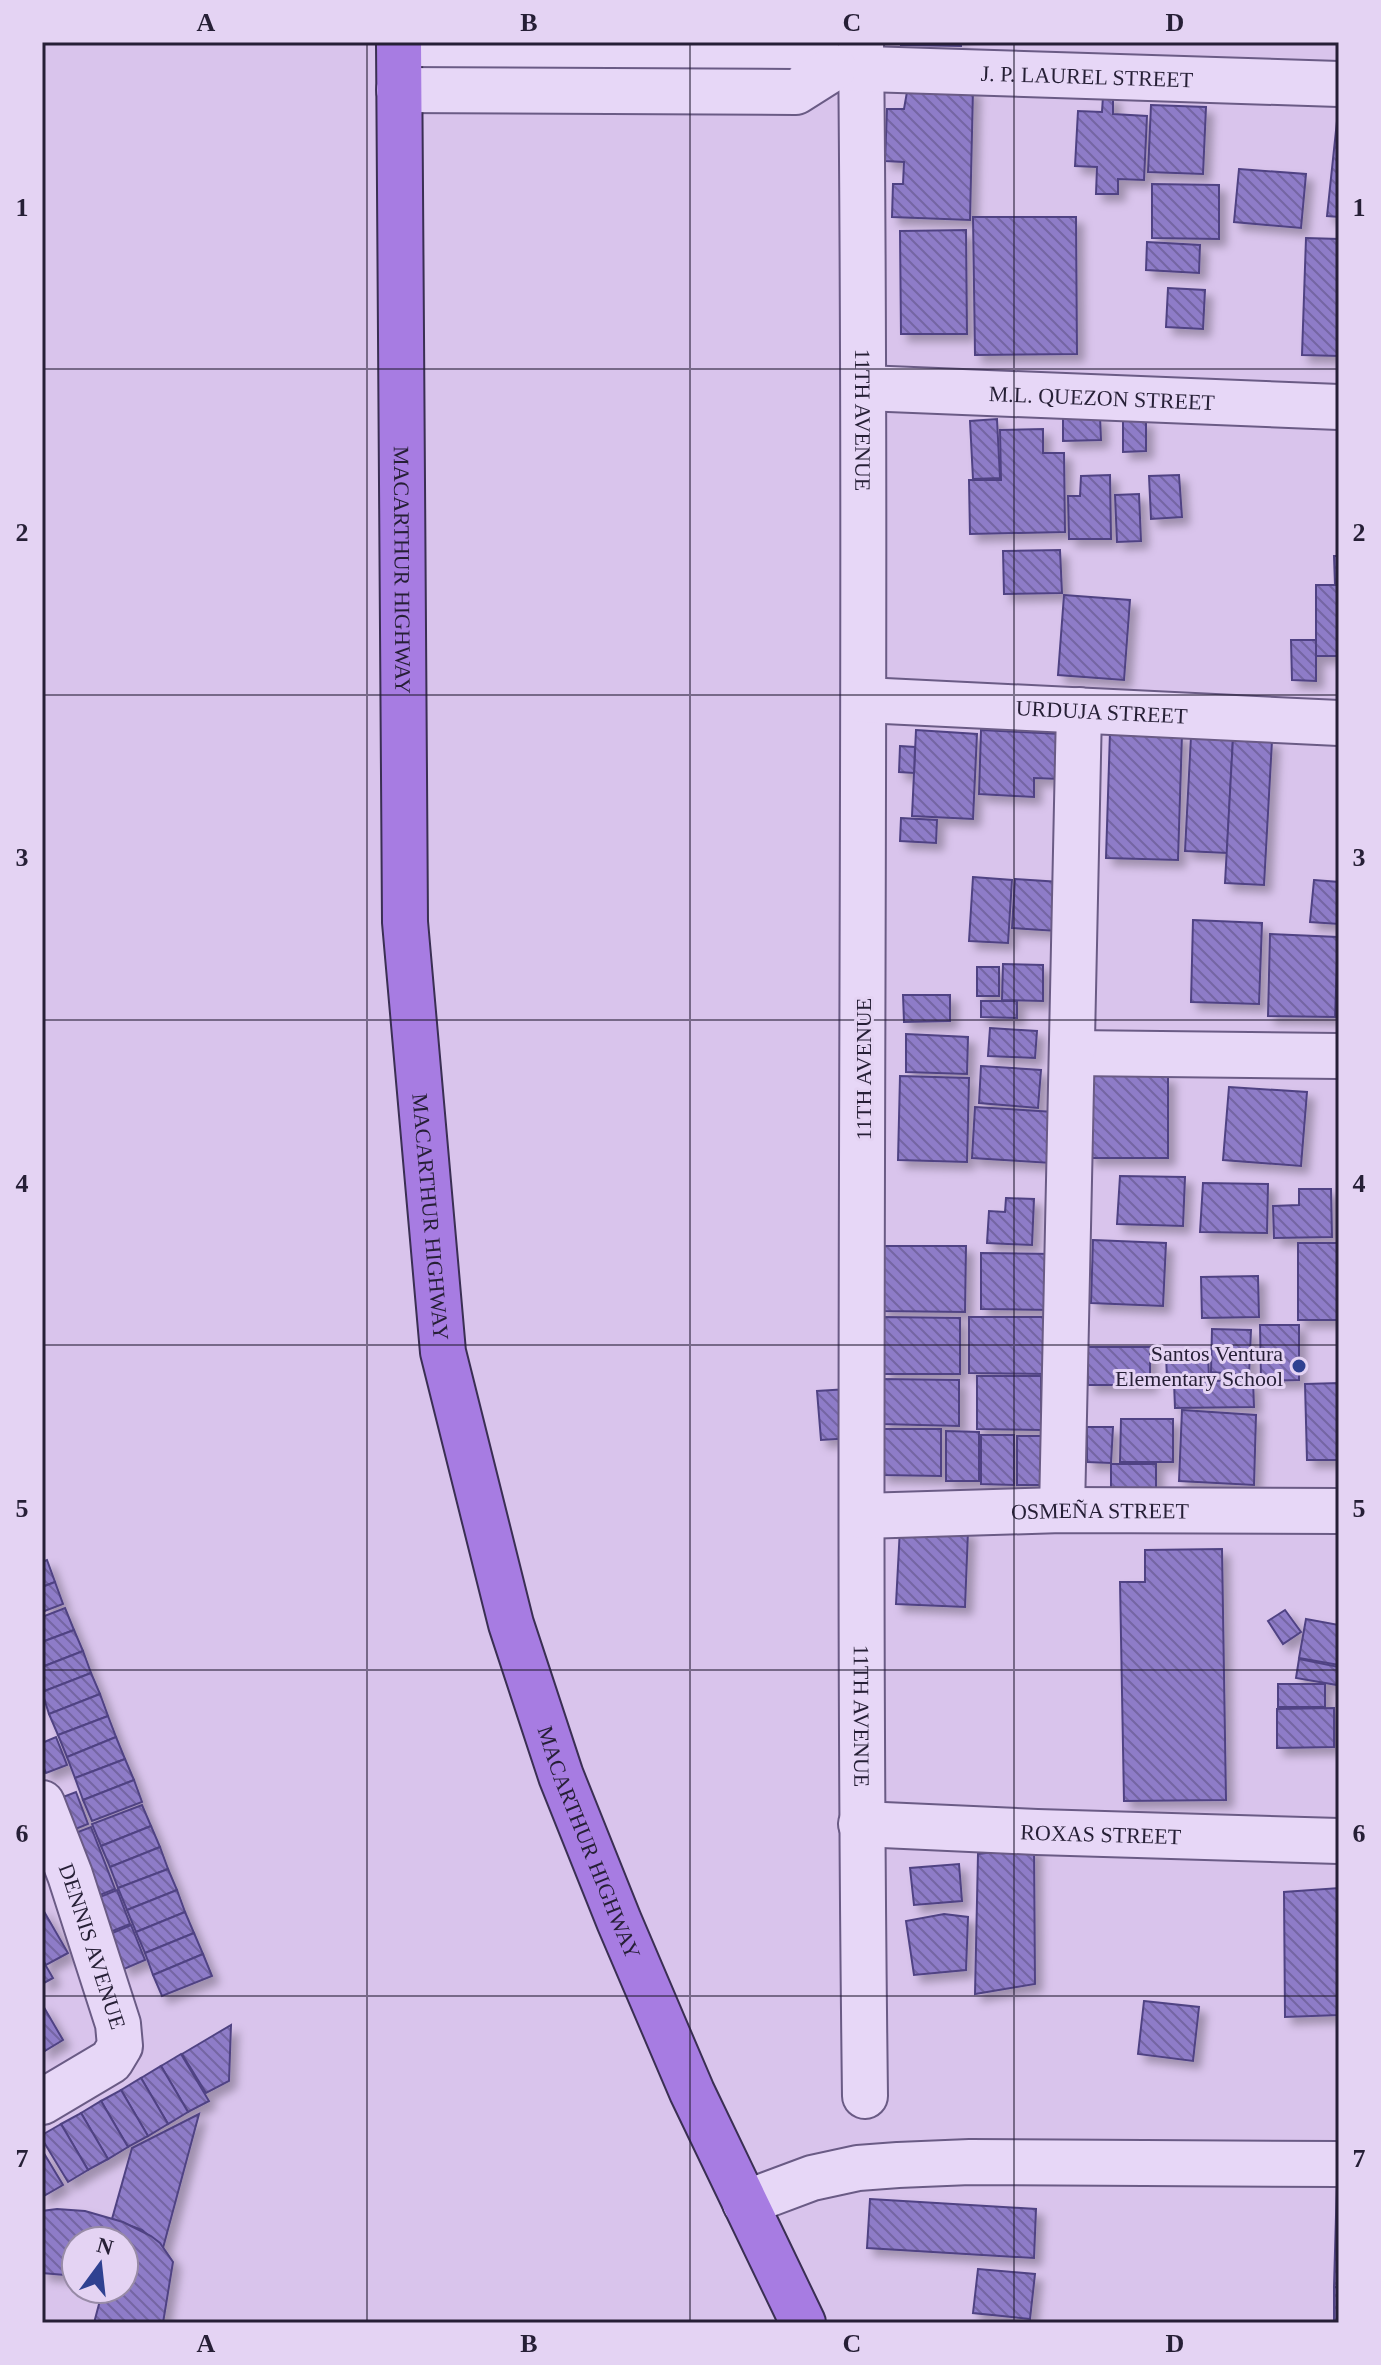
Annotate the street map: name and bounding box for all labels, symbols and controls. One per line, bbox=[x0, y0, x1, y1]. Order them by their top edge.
text: A bbox=[197, 8, 216, 37]
text: B bbox=[520, 8, 538, 37]
text: C bbox=[843, 8, 861, 37]
text: D bbox=[1166, 8, 1184, 37]
street label: J. P. LAUREL STREET bbox=[980, 60, 1194, 92]
text: 1 bbox=[16, 193, 29, 222]
text: 1 bbox=[1353, 193, 1366, 222]
street label: 11TH AVENUE bbox=[850, 349, 876, 491]
street label: M.L. QUEZON STREET bbox=[988, 381, 1216, 415]
street label: MACARTHUR HIGHWAY bbox=[389, 446, 416, 694]
text: 2 bbox=[16, 518, 29, 547]
text: 2 bbox=[1353, 518, 1366, 547]
street label: URDUJA STREET bbox=[1015, 695, 1189, 728]
text: 3 bbox=[16, 843, 29, 872]
text: 3 bbox=[1353, 843, 1366, 872]
street label: 11TH AVENUE bbox=[851, 998, 876, 1140]
street label: MACARTHUR HIGHWAY bbox=[408, 1092, 454, 1342]
text: 4 bbox=[16, 1169, 29, 1198]
text: 4 bbox=[1353, 1169, 1366, 1198]
place label: Santos Ventura Elementary School bbox=[1115, 1341, 1283, 1391]
marker: Santos Ventura Elementary School bbox=[1290, 1357, 1308, 1375]
text: 5 bbox=[16, 1494, 29, 1523]
text: 5 bbox=[1353, 1494, 1366, 1523]
street label: OSMEÑA STREET bbox=[1011, 1497, 1189, 1524]
street label: 11TH AVENUE bbox=[849, 1645, 875, 1787]
street label: MACARTHUR HIGHWAY bbox=[533, 1723, 646, 1963]
text: 6 bbox=[16, 1819, 29, 1848]
street label: ROXAS STREET bbox=[1020, 1819, 1182, 1849]
text: 6 bbox=[1353, 1819, 1366, 1848]
street label: DENNIS AVENUE bbox=[54, 1860, 131, 2032]
text: 7 bbox=[16, 2144, 29, 2173]
text: 7 bbox=[1353, 2144, 1366, 2173]
north arrow bbox=[60, 2225, 140, 2305]
text: N bbox=[94, 2232, 116, 2260]
text: A bbox=[197, 2329, 216, 2358]
text: B bbox=[520, 2329, 538, 2358]
text: C bbox=[843, 2329, 861, 2358]
text: D bbox=[1166, 2329, 1184, 2358]

